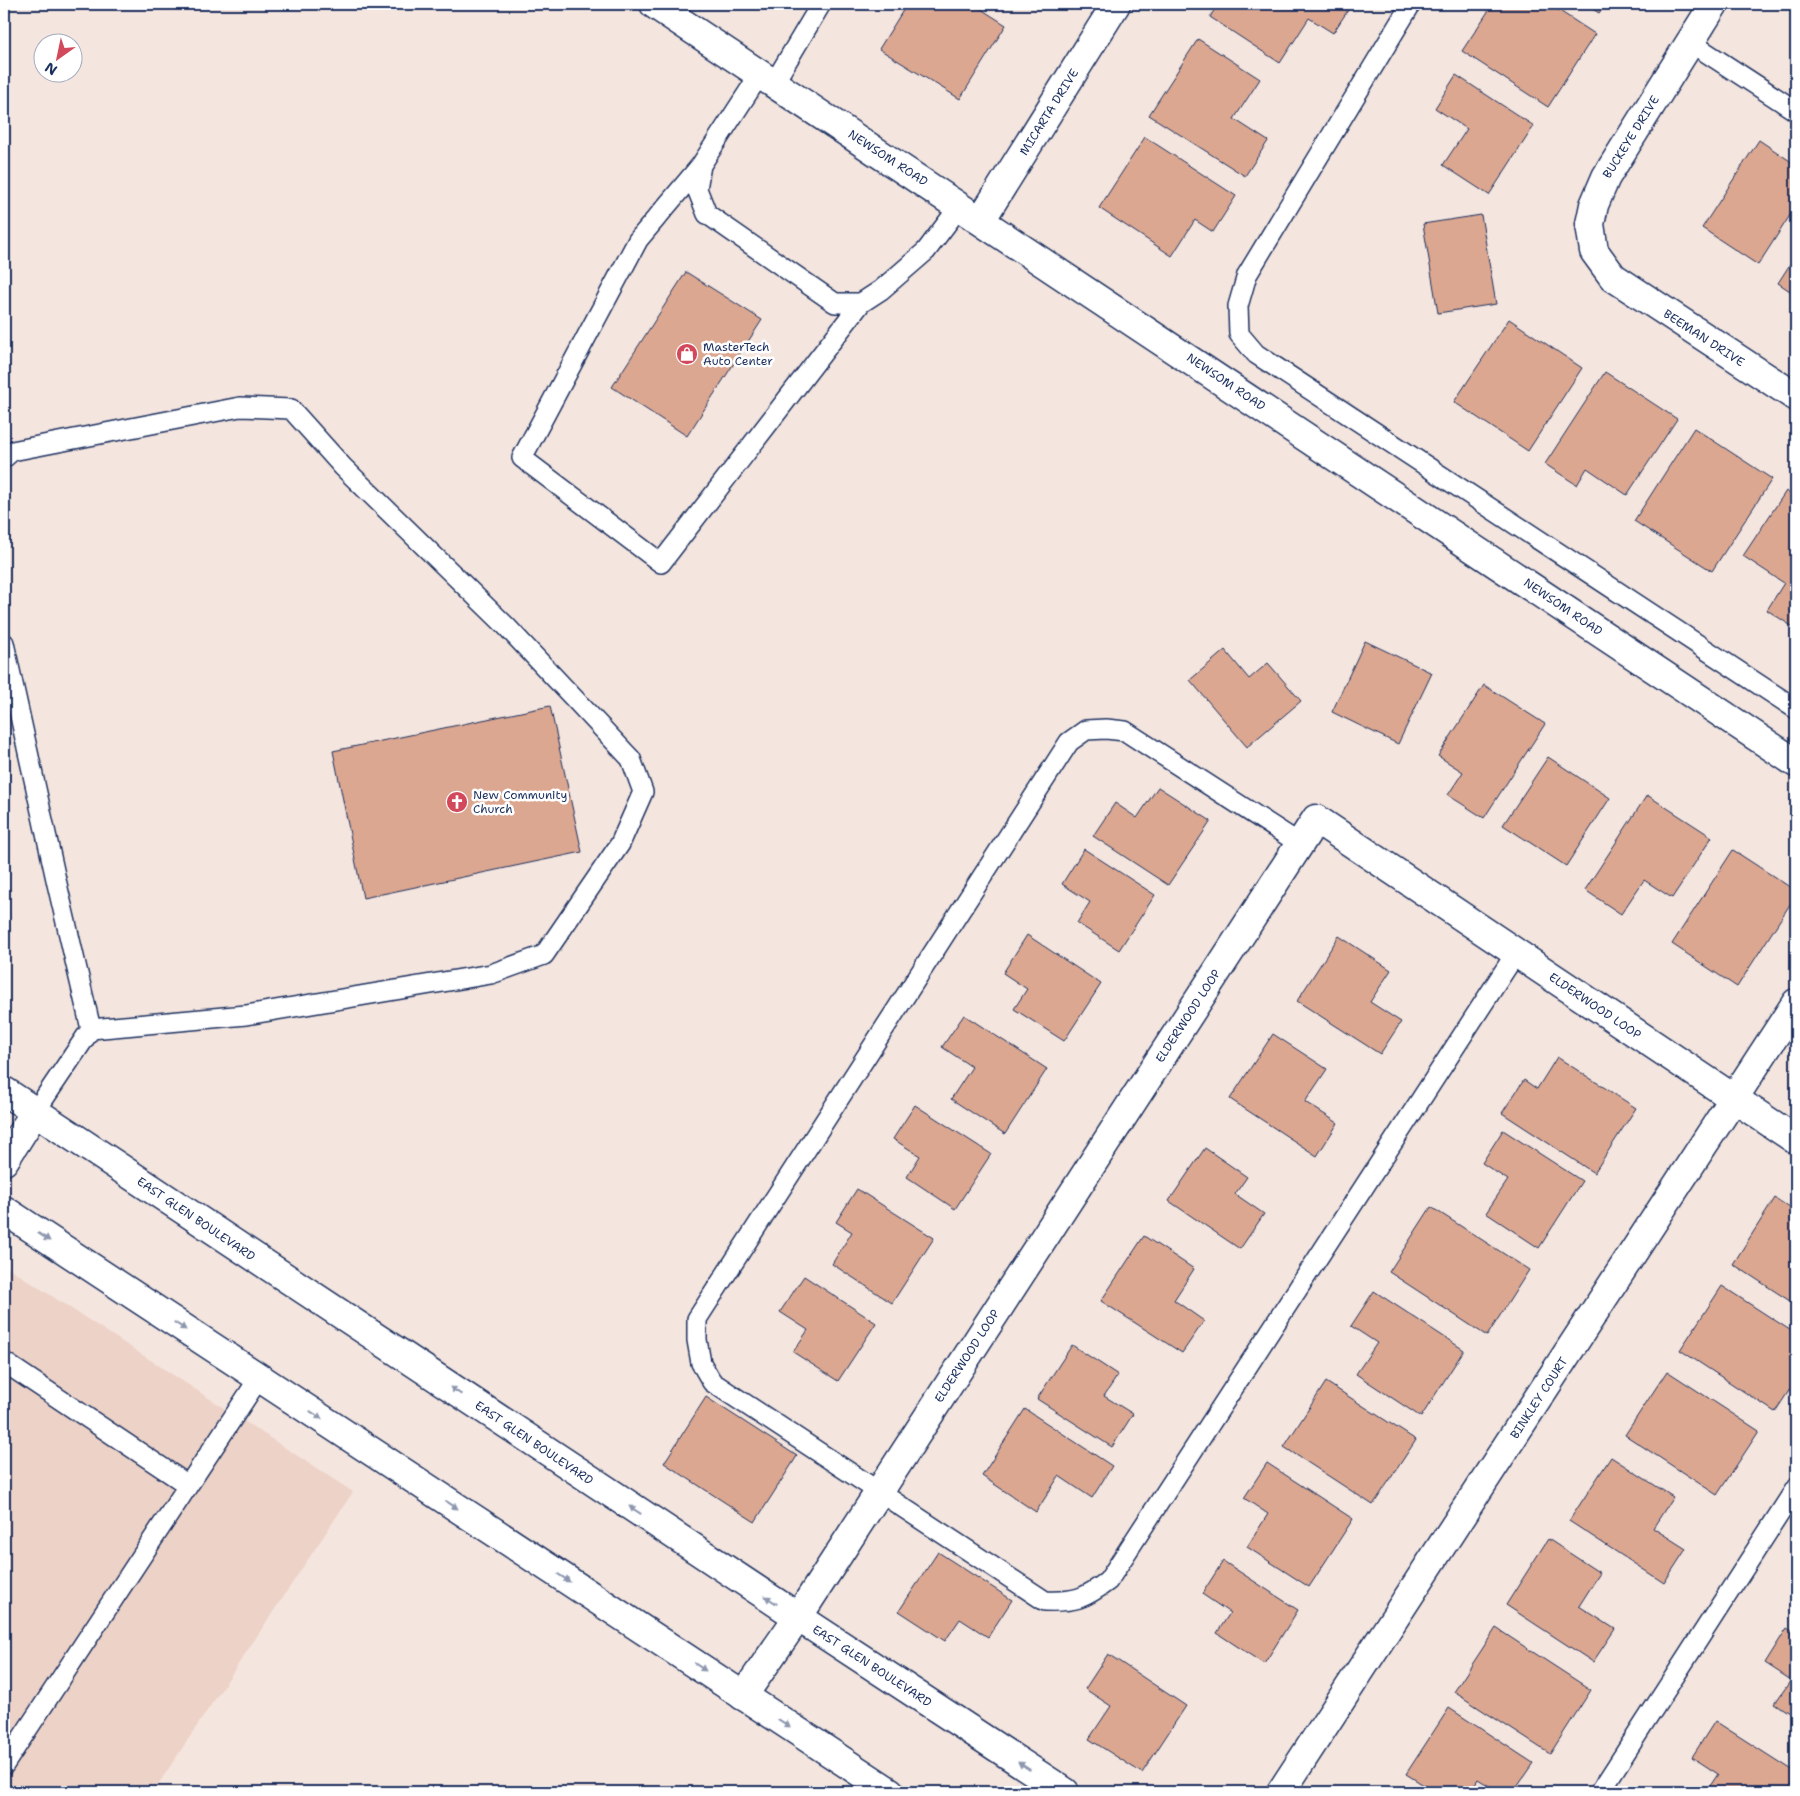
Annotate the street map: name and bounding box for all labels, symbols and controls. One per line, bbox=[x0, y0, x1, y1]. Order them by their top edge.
north arrow bbox=[32, 32, 82, 82]
text: N bbox=[41, 58, 60, 79]
street label: MICARTA DRIVE bbox=[1016, 66, 1082, 158]
street label: BUCKEYE DRIVE bbox=[1599, 93, 1663, 181]
street label: NEWSOM ROAD bbox=[845, 126, 931, 190]
street label: BEEMAN DRIVE bbox=[1660, 306, 1748, 370]
place label: MasterTech Auto Center bbox=[703, 339, 773, 369]
shop icon: MasterTech Auto Center bbox=[675, 342, 699, 366]
street label: NEWSOM ROAD bbox=[1183, 350, 1269, 414]
street label: NEWSOM ROAD bbox=[1520, 575, 1606, 639]
place label: New Community Church bbox=[473, 787, 567, 817]
church icon: New Community Church bbox=[445, 790, 469, 814]
street label: ELDERWOOD LOOP bbox=[1152, 966, 1224, 1066]
street label: ELDERWOOD LOOP bbox=[1546, 969, 1644, 1043]
street label: EAST GLEN BOULEVARD bbox=[134, 1173, 258, 1265]
one-way arrow bbox=[38, 1232, 51, 1242]
street label: ELDERWOOD LOOP bbox=[931, 1306, 1003, 1406]
one-way arrow bbox=[174, 1321, 187, 1331]
street label: BINKLEY COURT bbox=[1507, 1354, 1572, 1442]
one-way arrow bbox=[449, 1387, 463, 1396]
street label: EAST GLEN BOULEVARD bbox=[472, 1397, 596, 1489]
one-way arrow bbox=[309, 1411, 323, 1420]
one-way arrow bbox=[445, 1500, 458, 1509]
one-way arrow bbox=[629, 1505, 642, 1515]
one-way arrow bbox=[557, 1574, 571, 1583]
one-way arrow bbox=[764, 1595, 778, 1605]
street label: EAST GLEN BOULEVARD bbox=[809, 1621, 935, 1711]
one-way arrow bbox=[693, 1663, 707, 1672]
one-way arrow bbox=[777, 1718, 791, 1728]
one-way arrow bbox=[1017, 1761, 1031, 1770]

